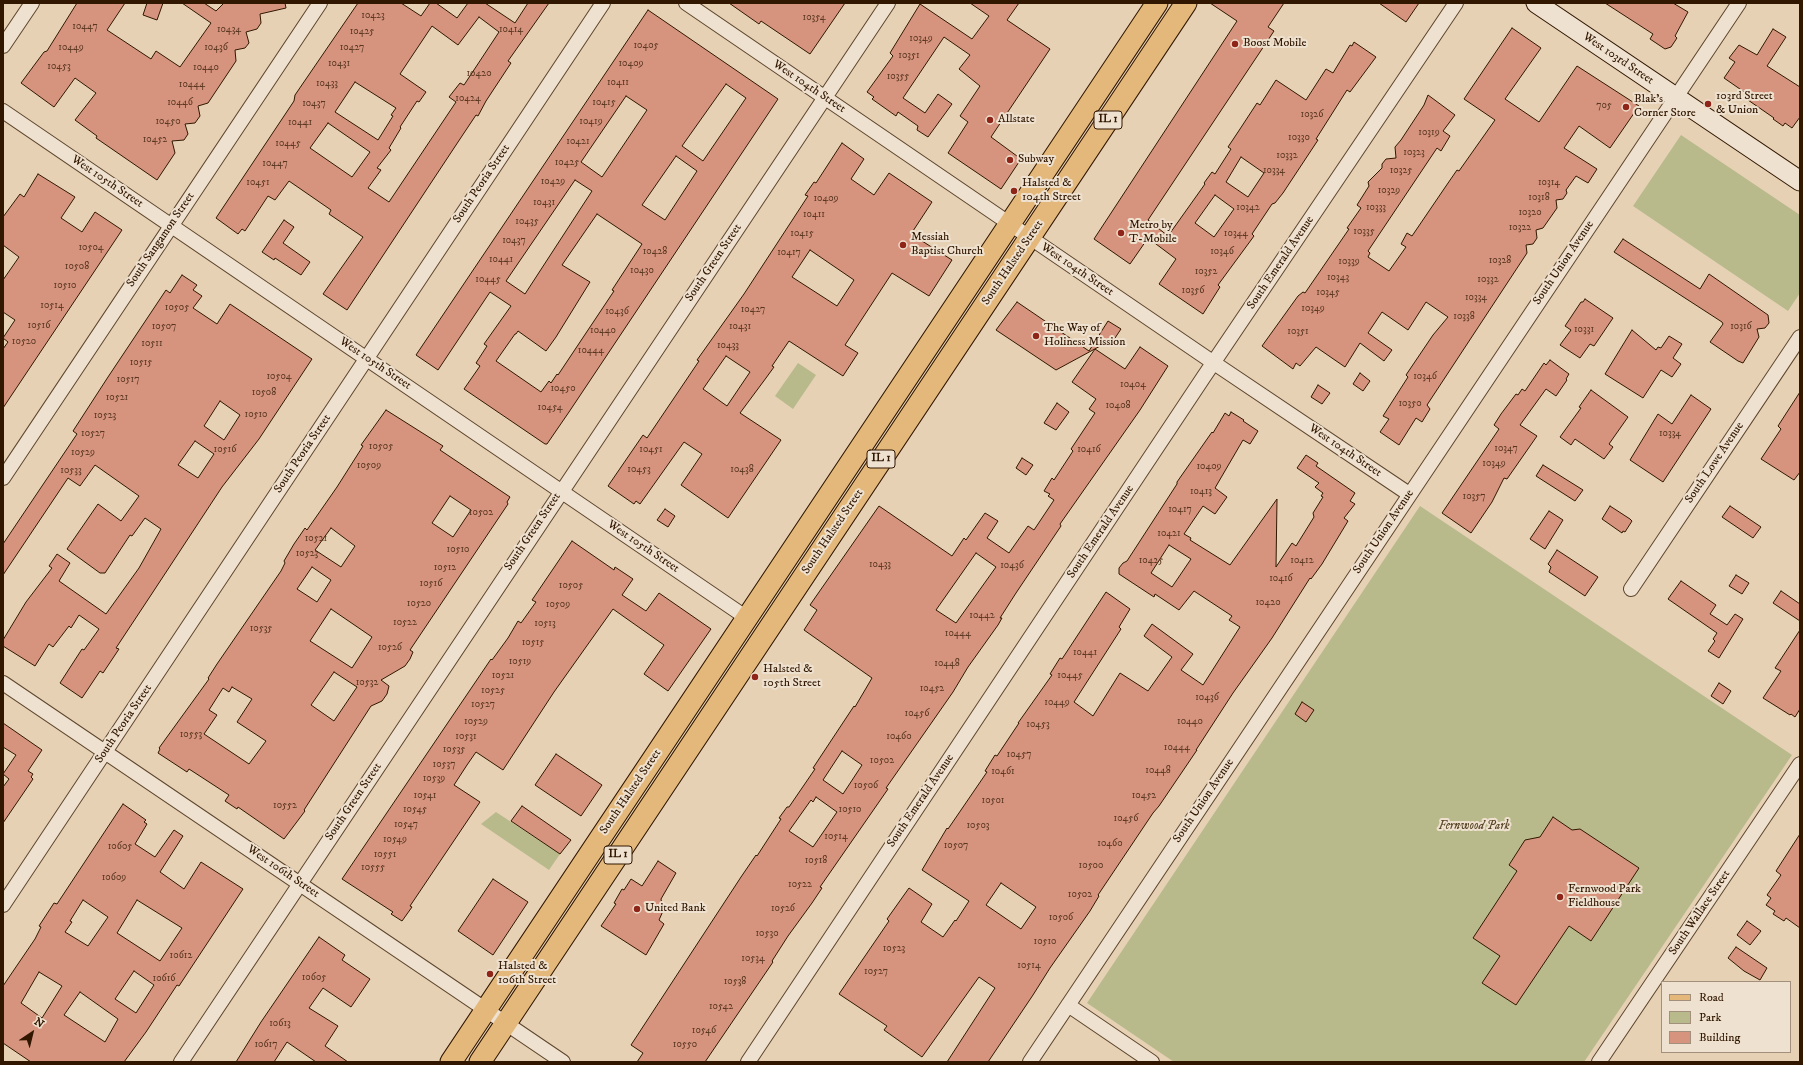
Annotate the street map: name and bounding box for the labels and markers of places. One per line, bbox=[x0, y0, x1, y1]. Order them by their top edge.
place label: Boost Mobile bbox=[1243, 37, 1307, 51]
marker: Boost Mobile bbox=[1230, 39, 1240, 49]
place label: 103rd Street & Union bbox=[1716, 90, 1773, 118]
place label: Blak's Corner Store bbox=[1634, 93, 1696, 121]
marker: 103rd Street & Union bbox=[1703, 99, 1713, 109]
marker: Blak's Corner Store bbox=[1621, 102, 1631, 112]
place label: Allstate bbox=[998, 113, 1035, 127]
marker: Allstate bbox=[985, 115, 995, 125]
place label: Subway bbox=[1018, 153, 1054, 167]
marker: Subway bbox=[1005, 155, 1015, 165]
place label: Halsted & 104th Street bbox=[1022, 177, 1081, 205]
marker: Halsted & 104th Street bbox=[1009, 186, 1019, 196]
place label: Metro by T-Mobile bbox=[1129, 219, 1177, 247]
marker: Metro by T-Mobile bbox=[1116, 228, 1126, 238]
place label: Messiah Baptist Church bbox=[911, 231, 983, 259]
marker: Messiah Baptist Church bbox=[898, 240, 908, 250]
place label: The Way of Holiness Mission bbox=[1044, 322, 1125, 350]
marker: The Way of Holiness Mission bbox=[1031, 331, 1041, 341]
place label: Halsted & 105th Street bbox=[763, 663, 821, 691]
marker: Halsted & 105th Street bbox=[750, 672, 760, 682]
place label: Fernwood Park Fieldhouse bbox=[1568, 883, 1641, 911]
marker: Fernwood Park Fieldhouse bbox=[1555, 892, 1565, 902]
place label: United Bank bbox=[645, 902, 706, 916]
marker: United Bank bbox=[632, 904, 642, 914]
place label: Halsted & 106th Street bbox=[498, 960, 556, 988]
marker: Halsted & 106th Street bbox=[485, 969, 495, 979]

